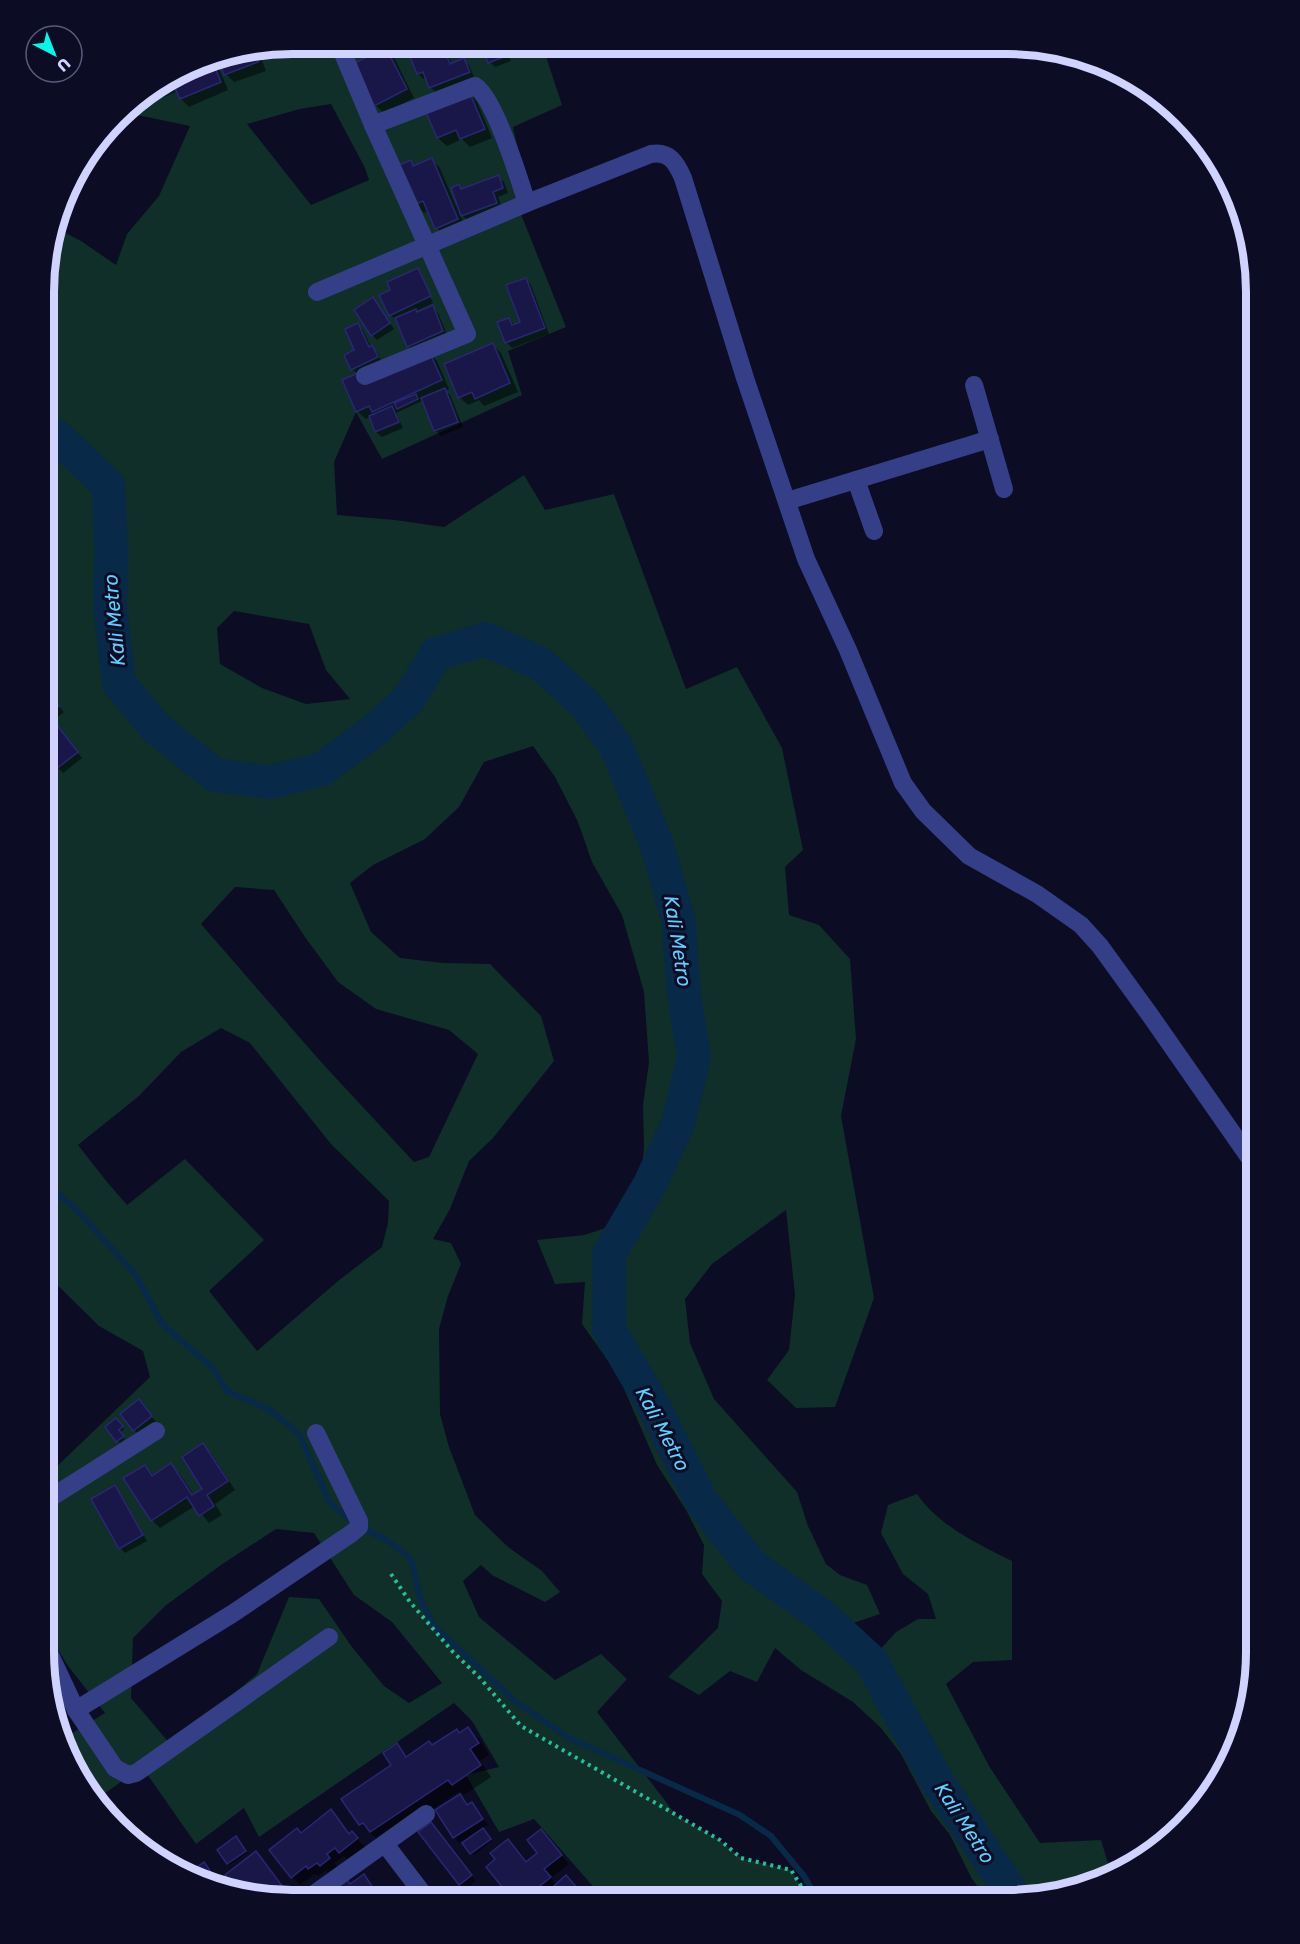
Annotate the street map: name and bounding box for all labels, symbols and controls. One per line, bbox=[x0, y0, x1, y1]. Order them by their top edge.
north arrow bbox=[24, 24, 84, 84]
text: U bbox=[53, 54, 74, 76]
water label: Kali Metro bbox=[98, 573, 130, 667]
water label: Kali Metro bbox=[659, 894, 697, 988]
water label: Kali Metro bbox=[631, 1383, 695, 1475]
water label: Kali Metro bbox=[930, 1778, 1000, 1868]

